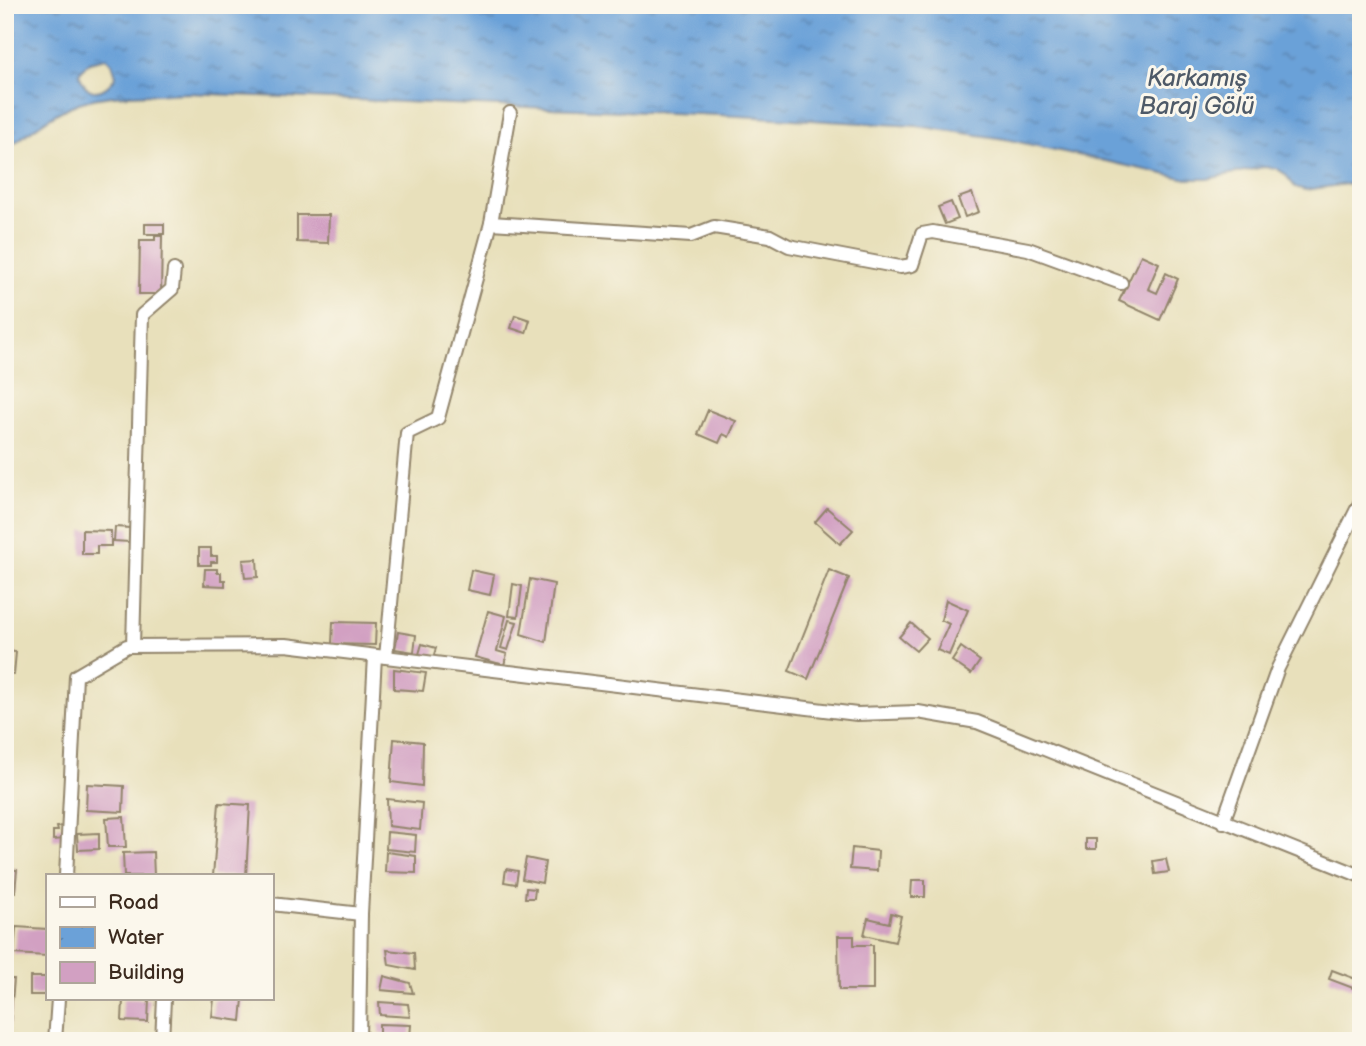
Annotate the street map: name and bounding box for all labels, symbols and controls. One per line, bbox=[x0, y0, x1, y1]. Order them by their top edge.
water label: Karkamış Baraj Gölü bbox=[1140, 64, 1254, 121]
legend bbox=[46, 874, 273, 1000]
text: Road bbox=[108, 890, 159, 915]
text: Water bbox=[108, 925, 164, 950]
text: Building bbox=[108, 960, 184, 985]

